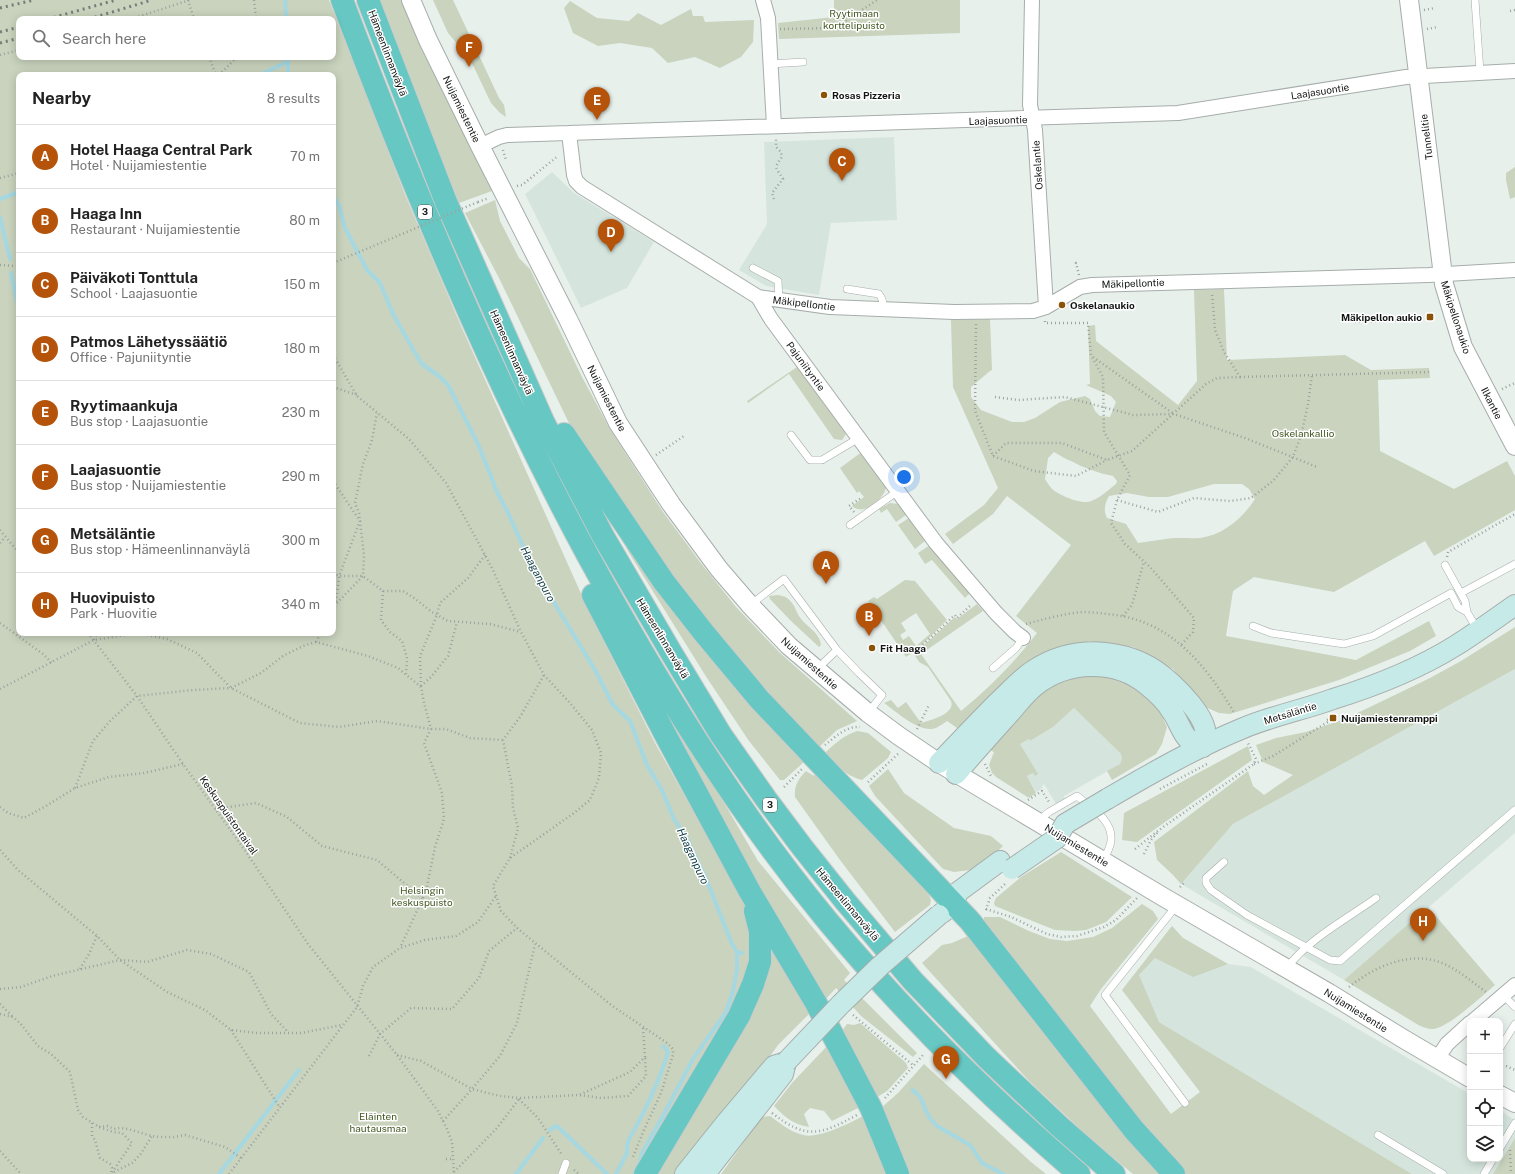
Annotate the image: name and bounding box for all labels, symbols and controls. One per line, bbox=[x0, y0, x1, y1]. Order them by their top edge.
park label: Ryytimaan korttelipuisto bbox=[823, 7, 885, 31]
street label: Hämeenlinnanväylä bbox=[366, 8, 410, 98]
search box bbox=[16, 16, 336, 60]
icon: search bbox=[30, 27, 52, 49]
text: Search here bbox=[62, 30, 146, 47]
pin: F bbox=[456, 34, 482, 67]
street label: Nuijamiestentie bbox=[441, 74, 483, 145]
street label: Laajasuontie bbox=[1290, 80, 1350, 102]
pin: E bbox=[584, 87, 610, 120]
text: Nearby bbox=[32, 88, 91, 108]
place label: Rosas Pizzeria bbox=[832, 89, 901, 101]
marker: Rosas Pizzeria bbox=[819, 90, 829, 100]
text: 8 results bbox=[267, 91, 320, 106]
street label: Laajasuontie bbox=[968, 113, 1028, 127]
street label: Tunnelitie bbox=[1417, 113, 1435, 161]
street label: Oskelantie bbox=[1029, 140, 1045, 190]
text: Hotel Haaga Central Park bbox=[70, 141, 252, 158]
pin: C bbox=[829, 148, 855, 181]
text: A bbox=[40, 149, 50, 164]
text: 70 m bbox=[290, 149, 320, 164]
text: Hotel · Nuijamiestentie bbox=[70, 158, 207, 173]
text: Haaga Inn bbox=[70, 205, 142, 222]
road number: 3 bbox=[418, 205, 432, 219]
text: B bbox=[41, 213, 49, 228]
text: 80 m bbox=[289, 213, 320, 228]
pin: D bbox=[598, 219, 624, 252]
text: Restaurant · Nuijamiestentie bbox=[70, 222, 240, 237]
text: Päiväkoti Tonttula bbox=[70, 269, 198, 286]
street label: Mäkipellontie bbox=[1101, 276, 1165, 290]
text: C bbox=[40, 277, 50, 292]
text: 150 m bbox=[284, 277, 320, 292]
street label: Mäkipellonaukio bbox=[1438, 279, 1474, 355]
text: School · Laajasuontie bbox=[70, 286, 198, 301]
street label: Mäkipellontie bbox=[772, 293, 836, 313]
place label: Oskelanaukio bbox=[1070, 299, 1135, 311]
marker: Oskelanaukio bbox=[1057, 300, 1067, 310]
street label: Hämeenlinnanväylä bbox=[488, 308, 536, 396]
place label: Mäkipellon aukio bbox=[1341, 311, 1422, 323]
marker: Mäkipellon aukio bbox=[1425, 312, 1435, 322]
text: Patmos Lähetyssäätiö bbox=[70, 333, 227, 350]
street label: Pajuniityntie bbox=[784, 339, 828, 393]
text: D bbox=[40, 341, 50, 356]
text: 180 m bbox=[284, 341, 320, 356]
text: Office · Pajuniityntie bbox=[70, 350, 191, 365]
street label: Nuijamiestentie bbox=[585, 363, 629, 433]
street label: Ilkantie bbox=[1479, 385, 1505, 421]
text: Ryytimaankuja bbox=[70, 397, 178, 414]
text: E bbox=[41, 405, 49, 420]
text: 230 m bbox=[282, 405, 320, 420]
text: Bus stop · Laajasuontie bbox=[70, 414, 208, 429]
park label: Oskelankallio bbox=[1272, 427, 1335, 439]
text: Laajasuontie bbox=[70, 461, 161, 478]
your location bbox=[894, 467, 914, 487]
text: F bbox=[41, 469, 49, 484]
text: 290 m bbox=[282, 469, 320, 484]
text: Bus stop · Nuijamiestentie bbox=[70, 478, 226, 493]
text: Metsäläntie bbox=[70, 525, 156, 542]
text: G bbox=[40, 533, 50, 548]
text: 300 m bbox=[282, 533, 320, 548]
text: Bus stop · Hämeenlinnanväylä bbox=[70, 542, 250, 557]
water label: Haaganpuro bbox=[518, 544, 558, 604]
pin: A bbox=[813, 551, 839, 584]
text: Huovipuisto bbox=[70, 589, 155, 606]
street label: Hämeenlinnanväylä bbox=[634, 596, 692, 680]
text: H bbox=[40, 597, 50, 612]
text: 340 m bbox=[281, 597, 320, 612]
pin: B bbox=[856, 603, 882, 636]
text: Park · Huovitie bbox=[70, 606, 157, 621]
street label: Nuijamiestentie bbox=[779, 634, 841, 692]
place label: Fit Haaga bbox=[880, 642, 926, 654]
marker: Fit Haaga bbox=[867, 643, 877, 653]
street label: Metsäläntie bbox=[1262, 699, 1318, 727]
place label: Nuijamiestenramppi bbox=[1341, 712, 1438, 724]
marker: Nuijamiestenramppi bbox=[1328, 713, 1338, 723]
street label: Keskuspuistontaival bbox=[197, 773, 261, 857]
road number: 3 bbox=[763, 798, 777, 812]
street label: Nuijamiestentie bbox=[1043, 821, 1112, 869]
water label: Haaganpuro bbox=[675, 826, 711, 886]
street label: Hämeenlinnanväylä bbox=[814, 865, 882, 943]
park label: Helsingin keskuspuisto bbox=[391, 884, 453, 908]
pin: H bbox=[1410, 908, 1436, 941]
street label: Nuijamiestentie bbox=[1322, 986, 1390, 1035]
map controls bbox=[1467, 1018, 1503, 1162]
button: + bbox=[1467, 1018, 1503, 1054]
pin: G bbox=[933, 1046, 959, 1079]
button: − bbox=[1467, 1054, 1503, 1090]
button: locate bbox=[1467, 1090, 1503, 1126]
park label: Eläinten hautausmaa bbox=[349, 1110, 407, 1134]
button: layers bbox=[1467, 1126, 1503, 1162]

